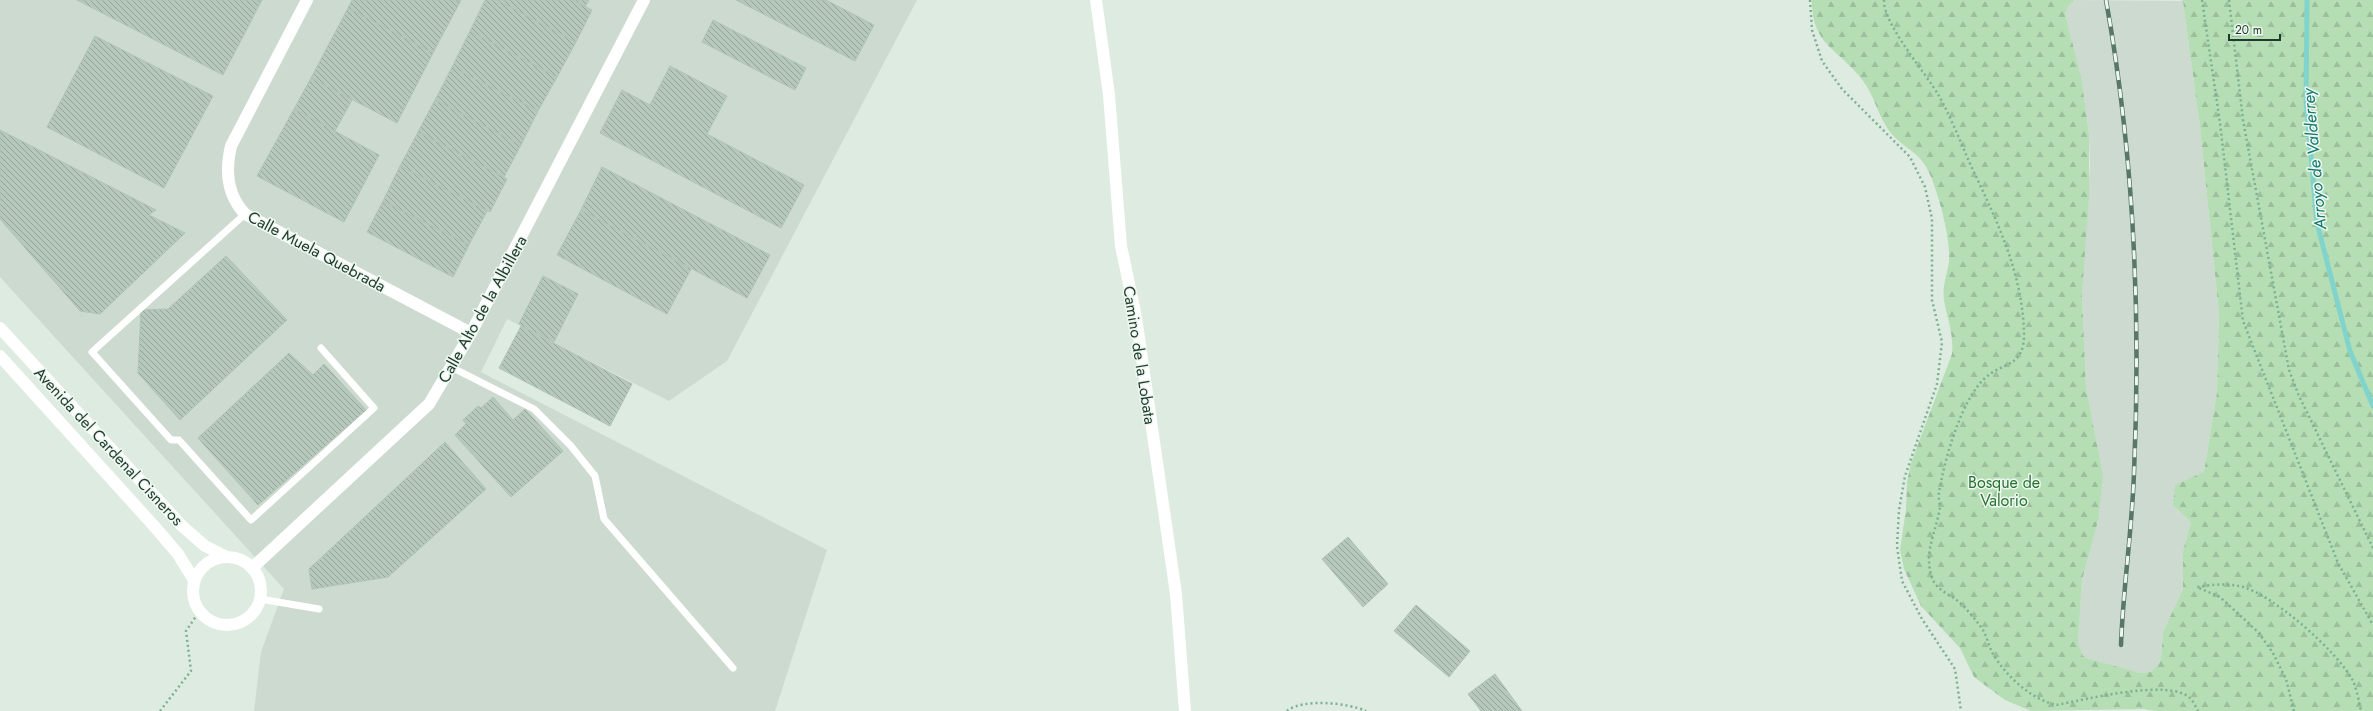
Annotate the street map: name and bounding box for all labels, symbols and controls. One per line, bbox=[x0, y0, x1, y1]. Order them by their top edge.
scale bar bbox=[2229, 16, 2280, 42]
text: 20 m bbox=[2235, 21, 2262, 39]
water label: Arroyo de Valderrey bbox=[2296, 86, 2332, 232]
street label: Calle Muela Quebrada bbox=[244, 205, 390, 298]
street label: Calle Alto de la Albillera bbox=[432, 231, 533, 387]
street label: Camino de la Lobata bbox=[1117, 284, 1162, 426]
street label: Avenida del Cardenal Cisneros bbox=[29, 362, 189, 531]
park label: Bosque de Valorio bbox=[1968, 471, 2040, 512]

